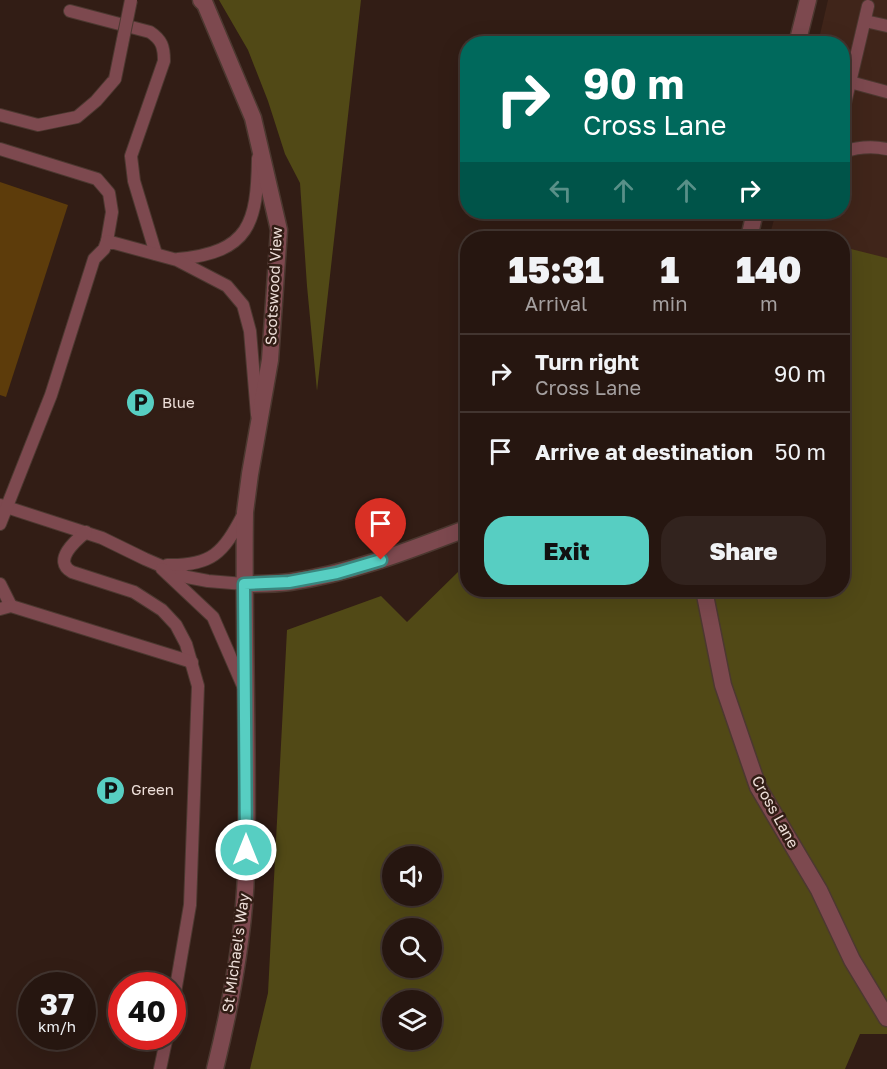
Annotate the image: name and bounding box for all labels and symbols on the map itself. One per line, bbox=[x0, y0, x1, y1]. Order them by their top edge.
street label: Scotswood View bbox=[261, 226, 285, 346]
parking icon: Blue bbox=[125, 387, 157, 419]
place label: Blue bbox=[162, 393, 195, 411]
pin bbox=[355, 498, 406, 560]
street label: Cross Lane bbox=[749, 772, 803, 851]
parking icon: Green bbox=[94, 774, 126, 806]
place label: Green bbox=[131, 780, 174, 798]
position arrow bbox=[214, 818, 278, 882]
street label: St Michael's Way bbox=[218, 892, 252, 1014]
speed limit sign: 40 bbox=[108, 972, 186, 1050]

